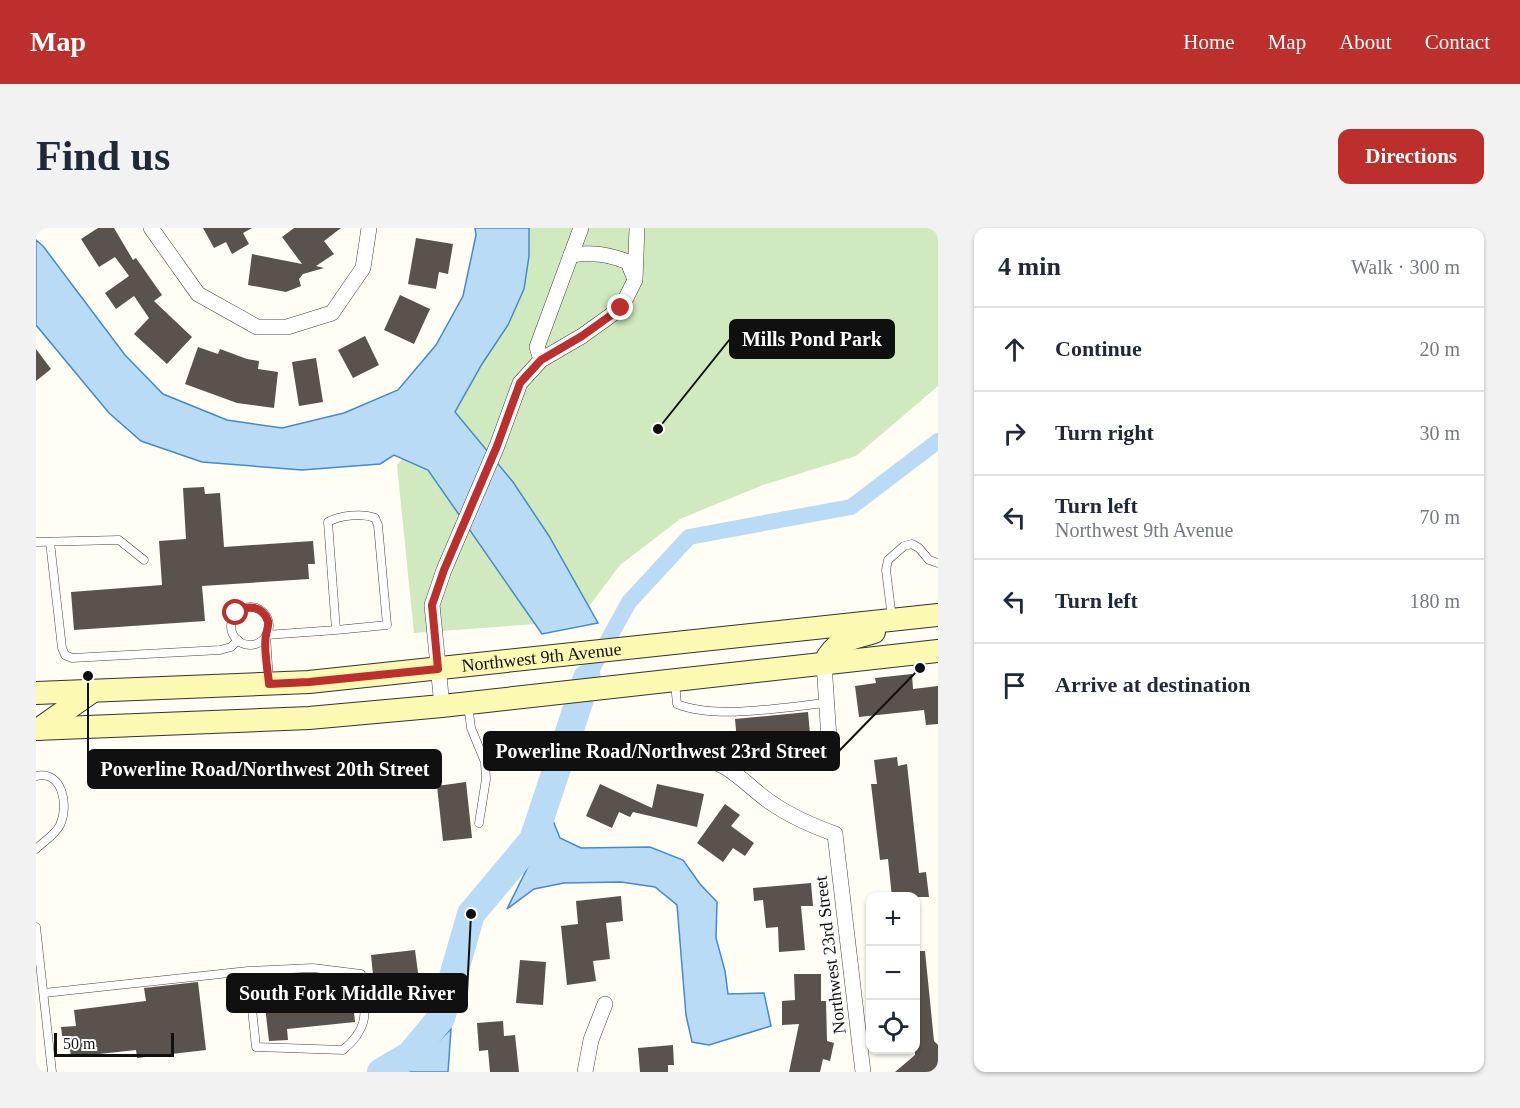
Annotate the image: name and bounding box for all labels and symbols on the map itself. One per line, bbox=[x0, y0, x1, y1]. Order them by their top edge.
route end bbox=[607, 294, 633, 320]
callout: Mills Pond Park bbox=[730, 320, 894, 358]
text: Mills Pond Park bbox=[742, 328, 883, 350]
route start bbox=[222, 599, 248, 625]
street label: Northwest 9th Avenue bbox=[460, 639, 622, 676]
callout: Powerline Road/Northwest 23rd Street bbox=[484, 732, 839, 770]
text: Powerline Road/Northwest 23rd Street bbox=[495, 740, 827, 762]
callout: Powerline Road/Northwest 20th Street bbox=[88, 750, 441, 788]
text: Powerline Road/Northwest 20th Street bbox=[100, 758, 430, 780]
street label: Northwest 23rd Street bbox=[810, 875, 850, 1035]
callout: South Fork Middle River bbox=[227, 974, 467, 1012]
text: South Fork Middle River bbox=[239, 982, 455, 1004]
scale bar bbox=[54, 1030, 174, 1058]

